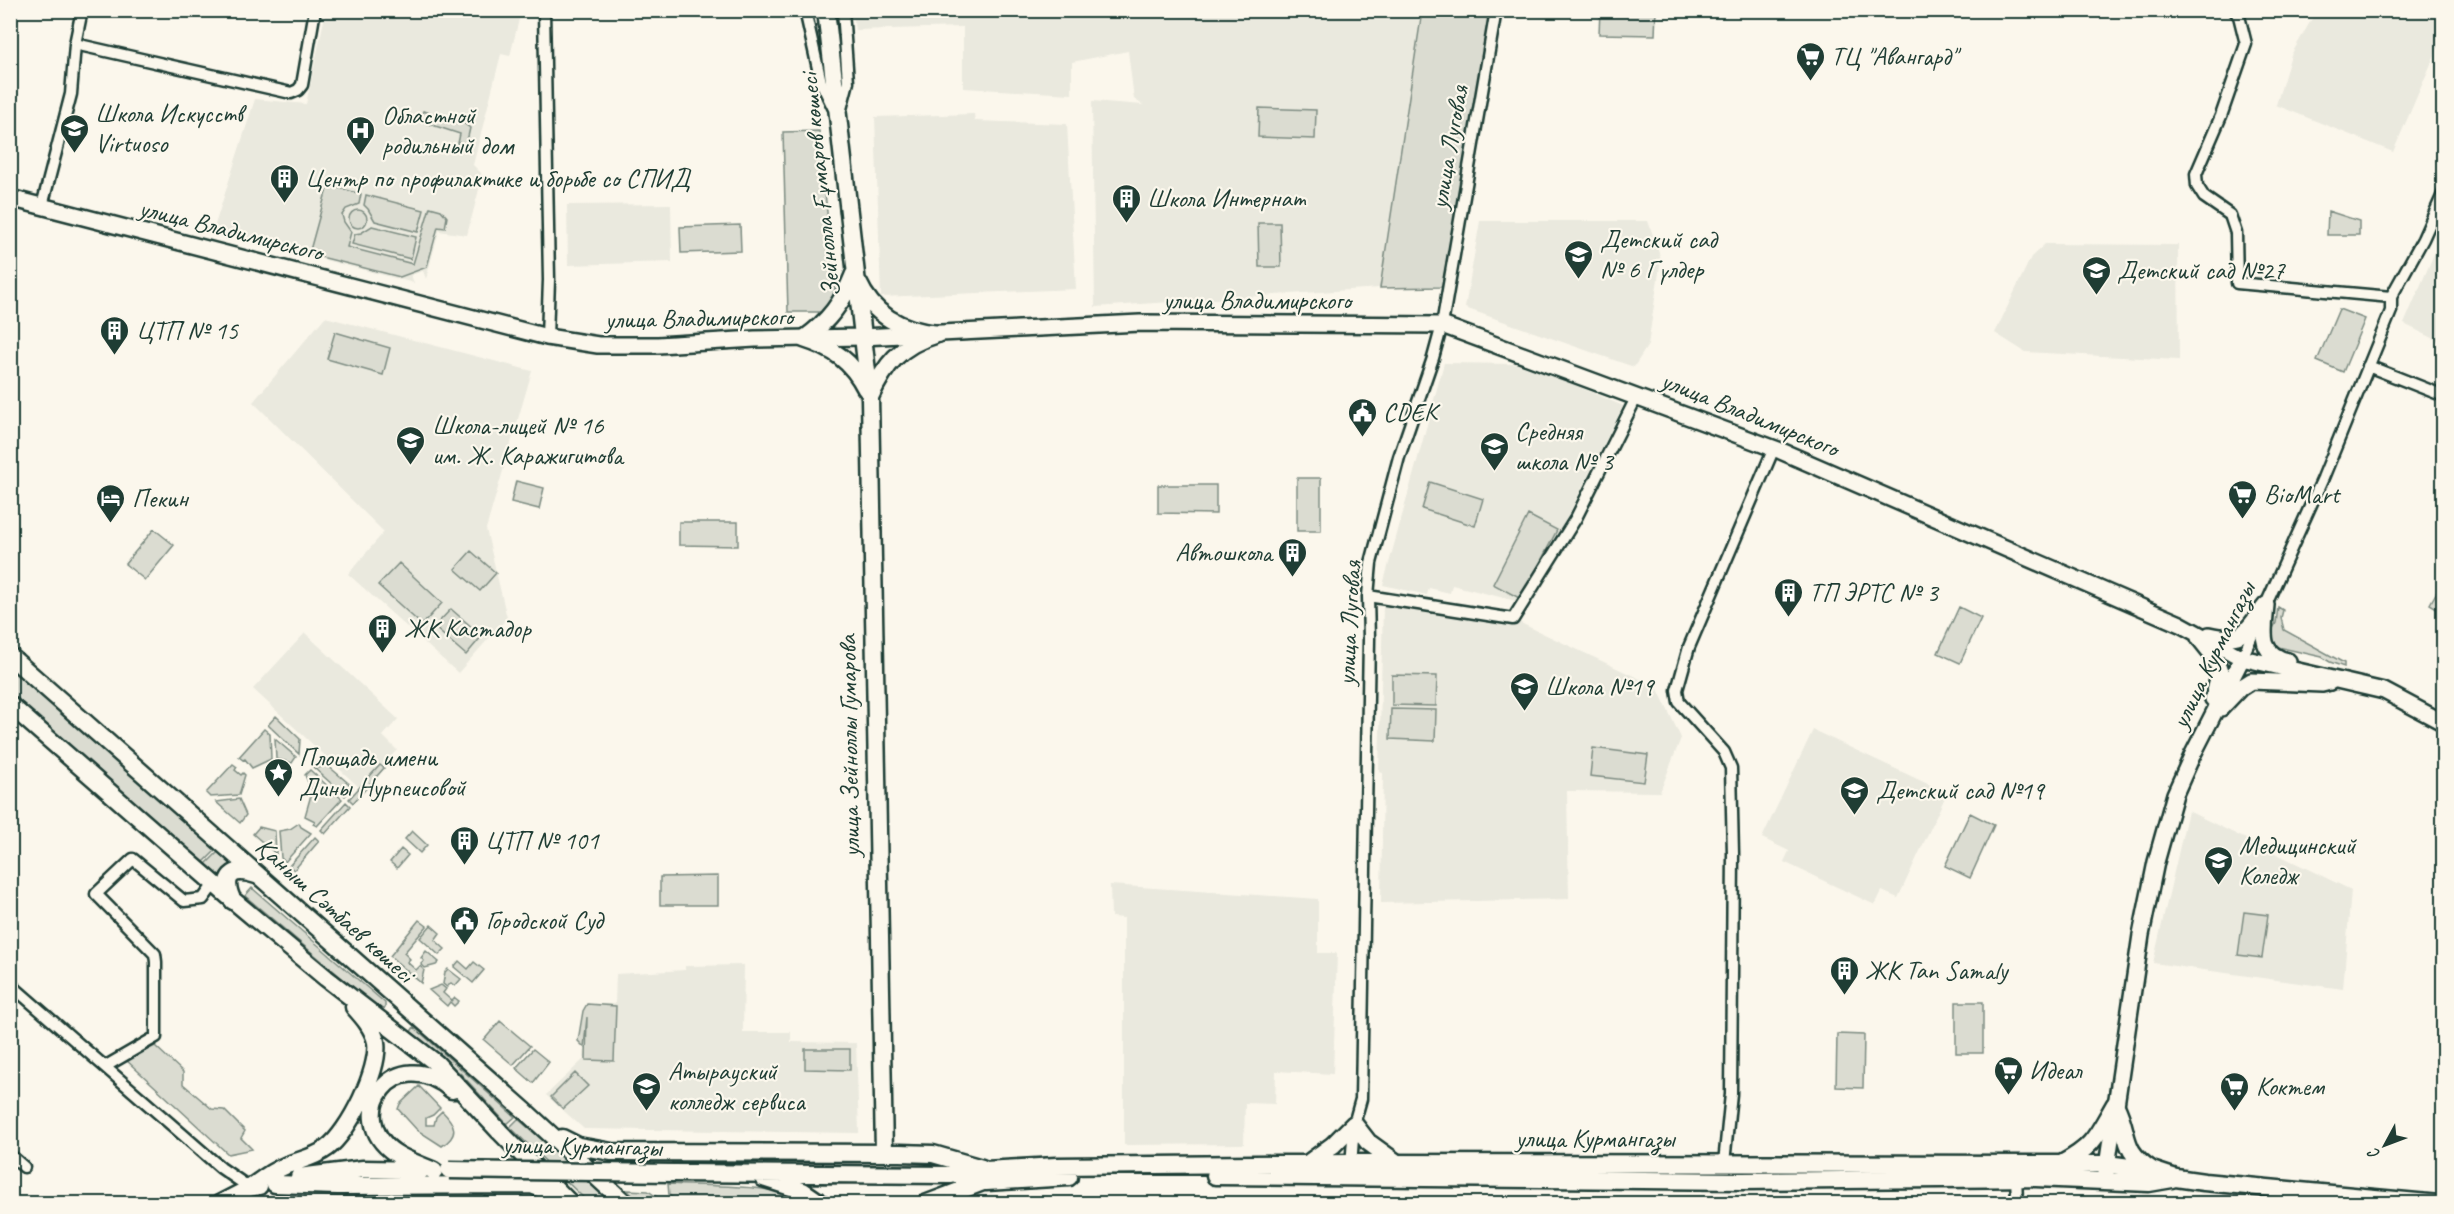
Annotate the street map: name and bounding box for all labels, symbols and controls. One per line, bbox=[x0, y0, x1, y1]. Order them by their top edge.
supermarket icon: ТЦ "Авангард" bbox=[1794, 40, 1826, 82]
place label: ТЦ "Авангард" bbox=[1831, 40, 1961, 73]
street label: Зейнолла Ғұмаров көшесі bbox=[792, 68, 848, 299]
street label: улица Луговая bbox=[1422, 81, 1476, 213]
place label: Школа Искусств Virtuoso bbox=[95, 97, 247, 160]
place label: Областной родильный дом bbox=[382, 99, 515, 162]
school or university icon: Школа Искусств Virtuoso bbox=[58, 112, 90, 154]
hospital icon: Областной родильный дом bbox=[345, 114, 377, 156]
building icon: Центр по профилактике и борьбе со СПИД bbox=[268, 162, 300, 204]
place label: Центр по профилактике и борьбе со СПИД bbox=[305, 162, 691, 195]
building icon: Школа Интернат bbox=[1110, 182, 1142, 224]
place label: Школа Интернат bbox=[1147, 182, 1307, 215]
street label: улица Владимирского bbox=[134, 191, 329, 269]
place label: Детский сад № 6 Гүлдер bbox=[1600, 223, 1719, 286]
school or university icon: Детский сад № 6 Гүлдер bbox=[1563, 238, 1595, 280]
school or university icon: Детский сад №27 bbox=[2080, 254, 2112, 296]
place label: Детский сад №27 bbox=[2117, 254, 2286, 287]
street label: улица Владимирского bbox=[1161, 284, 1354, 317]
street label: улица Владимирского bbox=[603, 300, 796, 336]
building icon: ЦТП № 15 bbox=[99, 314, 131, 356]
place label: ЦТП № 15 bbox=[136, 314, 239, 347]
street label: улица Владимирского bbox=[1655, 363, 1846, 466]
public building icon: CDEK bbox=[1346, 396, 1378, 438]
place label: CDEK bbox=[1383, 396, 1441, 429]
place label: Школа-лицей № 16 им. Ж. Каражигитова bbox=[432, 409, 625, 472]
place label: Средняя школа № 3 bbox=[1515, 415, 1615, 478]
school or university icon: Школа-лицей № 16 им. Ж. Каражигитова bbox=[395, 424, 427, 466]
school or university icon: Средняя школа № 3 bbox=[1478, 430, 1510, 472]
supermarket icon: BioMart bbox=[2227, 478, 2259, 520]
place label: BioMart bbox=[2264, 478, 2342, 511]
hotel icon: Пекин bbox=[95, 482, 127, 524]
place label: Пекин bbox=[132, 482, 189, 515]
place label: Автошкола bbox=[1175, 536, 1274, 569]
building icon: Автошкола bbox=[1277, 536, 1309, 578]
street label: улица Луговая bbox=[1329, 558, 1369, 688]
street label: улица Курмангазы bbox=[2162, 574, 2265, 736]
building icon: ТП ЭРТС № 3 bbox=[1772, 576, 1804, 618]
place label: ТП ЭРТС № 3 bbox=[1809, 576, 1940, 609]
building icon: ЖК Кастадор bbox=[367, 612, 399, 654]
place label: ЖК Кастадор bbox=[404, 612, 532, 645]
street label: улица Зейноллы Гумарова bbox=[831, 633, 867, 860]
school or university icon: Школа №19 bbox=[1508, 670, 1540, 712]
place label: Школа №19 bbox=[1545, 670, 1656, 703]
place label: Площадь имени Дины Нурпеисовой bbox=[299, 741, 468, 804]
place icon: Площадь имени Дины Нурпеисовой bbox=[262, 756, 294, 798]
school or university icon: Детский сад №19 bbox=[1839, 774, 1871, 816]
place label: Детский сад №19 bbox=[1876, 774, 2046, 807]
building icon: ЦТП № 101 bbox=[448, 824, 480, 866]
place label: ЦТП № 101 bbox=[485, 824, 600, 857]
place label: Медицинский Коледж bbox=[2239, 829, 2358, 892]
street label: Қаныш Сәтбаев көшесі bbox=[249, 830, 424, 992]
school or university icon: Медицинский Коледж bbox=[2202, 844, 2234, 886]
public building icon: Городской Суд bbox=[449, 904, 481, 946]
place label: Городской Суд bbox=[486, 904, 606, 937]
building icon: ЖК Tan Samaly bbox=[1828, 954, 1860, 996]
place label: ЖК Tan Samaly bbox=[1865, 954, 2010, 987]
supermarket icon: Идеал bbox=[1992, 1054, 2024, 1096]
place label: Идеал bbox=[2029, 1054, 2083, 1087]
place label: Атырауский колледж сервиса bbox=[668, 1055, 806, 1118]
school or university icon: Атырауский колледж сервиса bbox=[631, 1070, 663, 1112]
supermarket icon: Коктем bbox=[2219, 1070, 2251, 1112]
place label: Коктем bbox=[2256, 1070, 2326, 1103]
north arrow bbox=[2355, 1115, 2415, 1175]
street label: улица Курмангазы bbox=[1513, 1122, 1677, 1156]
street label: улица Курмангазы bbox=[500, 1128, 664, 1165]
text: С bbox=[2363, 1143, 2385, 1164]

